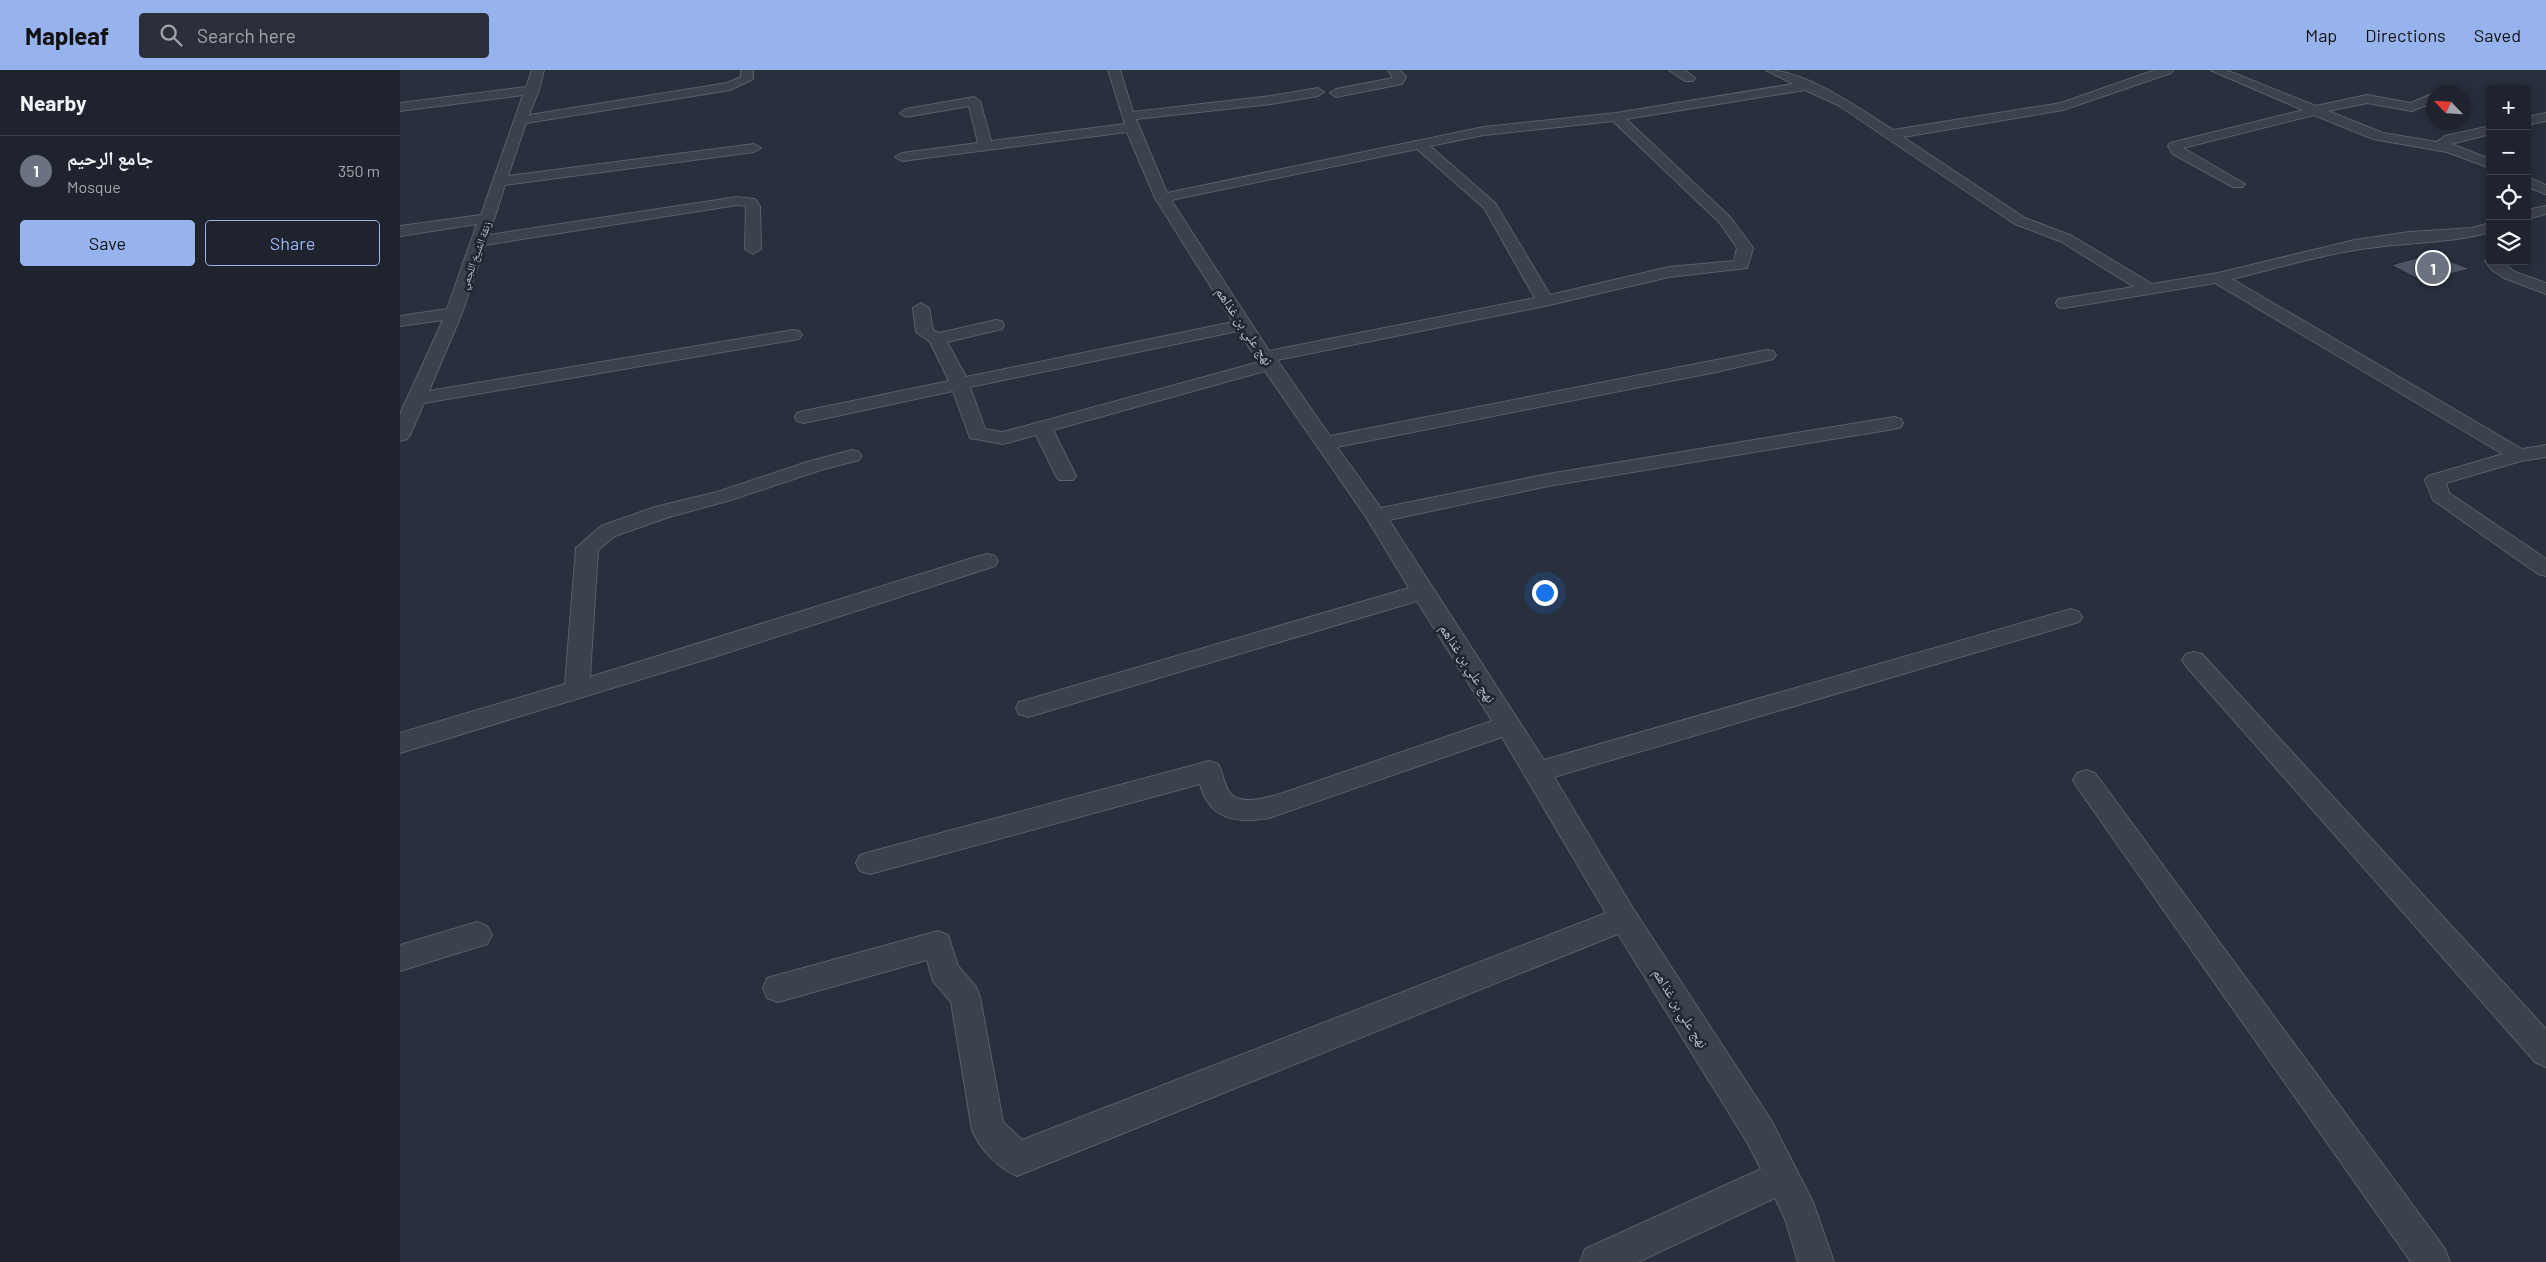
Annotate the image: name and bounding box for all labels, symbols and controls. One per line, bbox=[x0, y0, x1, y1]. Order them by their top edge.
search box bbox=[139, 13, 489, 58]
text: Mapleaf bbox=[25, 21, 109, 50]
icon: search bbox=[157, 21, 185, 49]
text: Search here bbox=[197, 24, 296, 47]
text: Map bbox=[2305, 24, 2337, 46]
text: Directions bbox=[2365, 24, 2446, 46]
text: Saved bbox=[2474, 24, 2521, 46]
north arrow bbox=[2426, 85, 2471, 130]
map controls bbox=[2486, 85, 2531, 265]
button: + bbox=[2486, 85, 2531, 130]
text: Nearby bbox=[20, 90, 86, 115]
button: − bbox=[2486, 130, 2531, 175]
text: جامع الرحيم bbox=[67, 146, 153, 169]
text: 1 bbox=[33, 161, 39, 180]
text: 350 m bbox=[338, 161, 380, 180]
button: locate bbox=[2486, 175, 2531, 220]
text: Mosque bbox=[67, 177, 121, 196]
street label: زنقة الشيخ اللجمي bbox=[457, 219, 496, 292]
button: Save bbox=[20, 220, 195, 266]
button: Share bbox=[205, 220, 380, 266]
button: layers bbox=[2486, 220, 2531, 265]
pin: 1 bbox=[2417, 249, 2449, 287]
street label: نهج علي بن غذاهم bbox=[1210, 284, 1277, 370]
your location bbox=[1532, 580, 1558, 606]
street label: نهج علي بن غذاهم bbox=[1433, 620, 1500, 708]
street label: نهج علي بن غذاهم bbox=[1647, 965, 1712, 1053]

